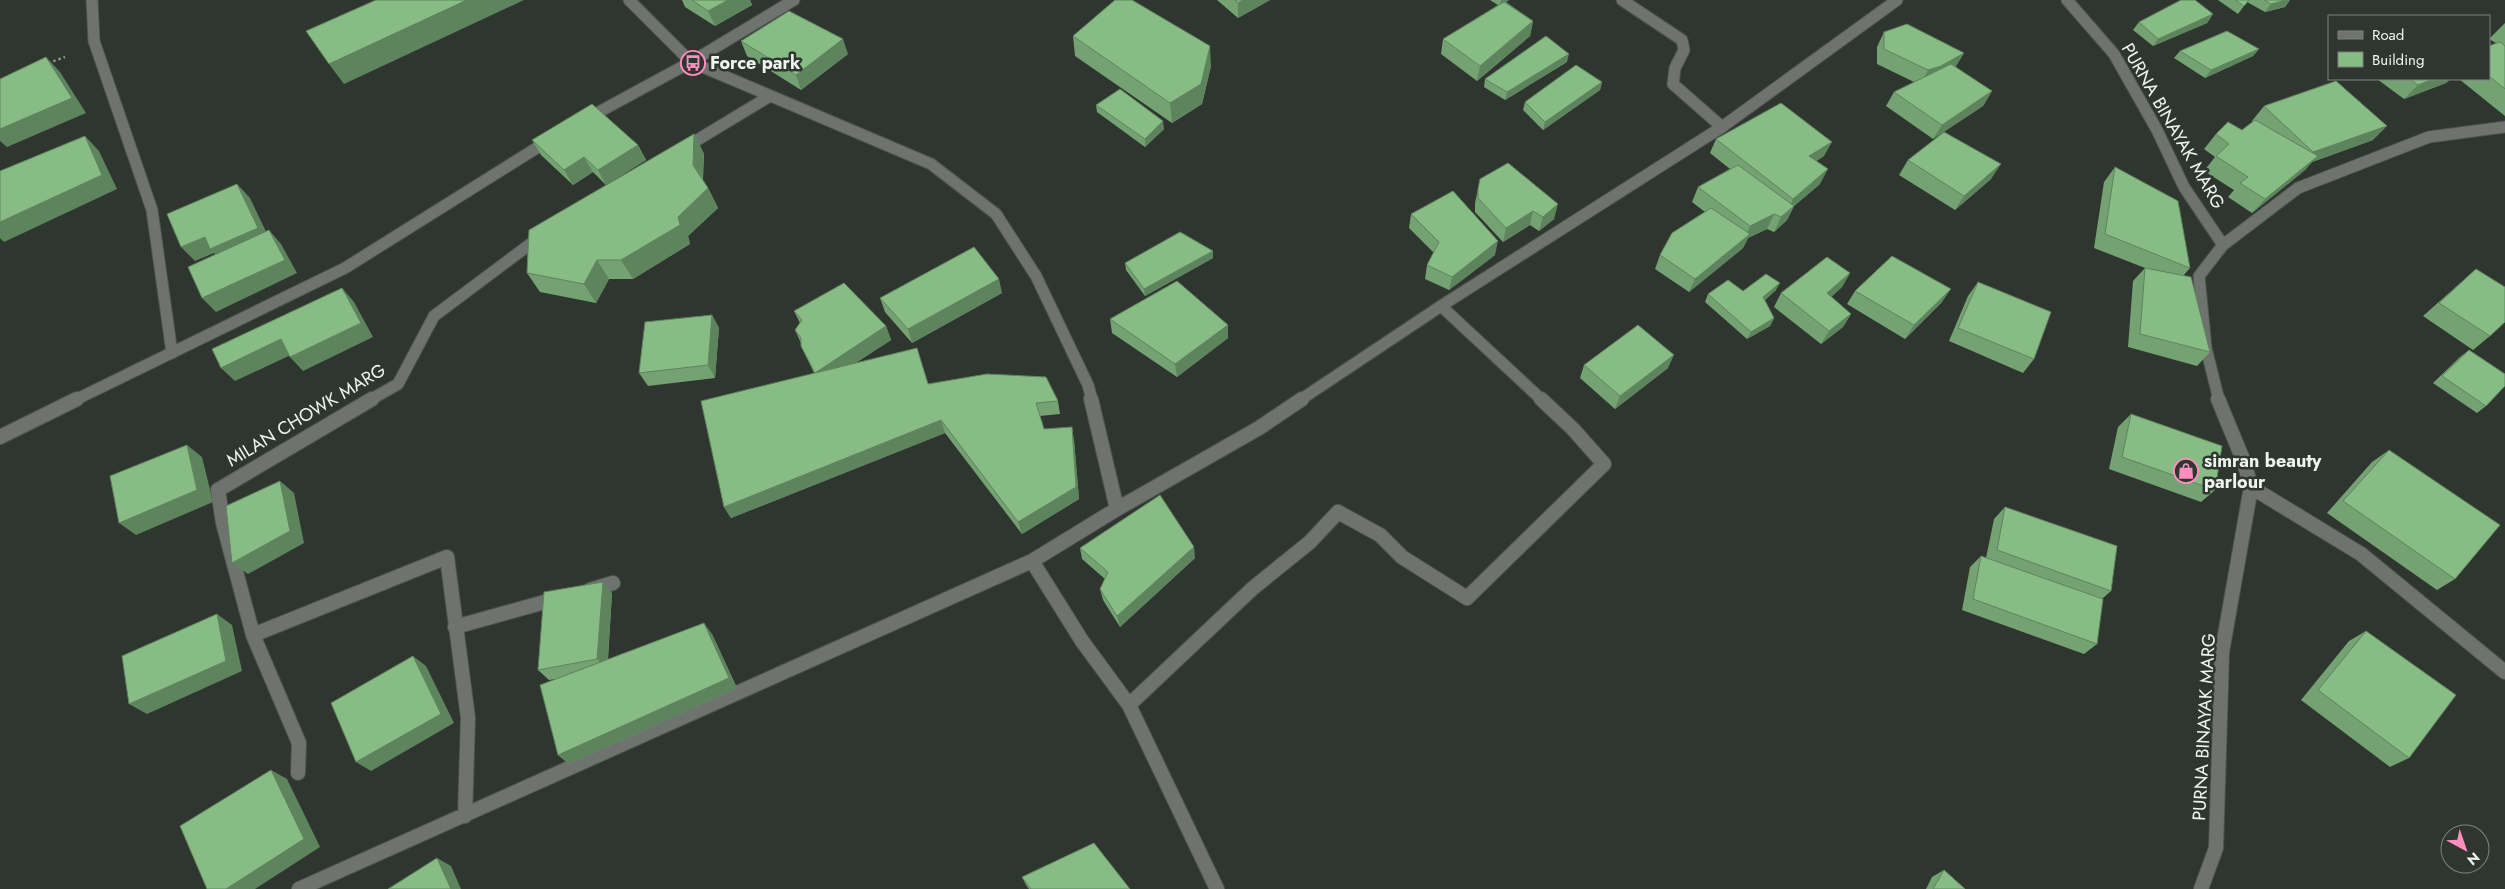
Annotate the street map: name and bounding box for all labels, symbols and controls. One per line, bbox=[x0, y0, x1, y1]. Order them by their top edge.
legend bbox=[2328, 15, 2490, 80]
text: Road bbox=[2372, 24, 2404, 46]
street label: PURNA BINAYAK MARG bbox=[2115, 38, 2231, 214]
text: Building bbox=[2372, 49, 2424, 71]
bus stop icon: Force park bbox=[680, 50, 706, 76]
place label: Force park bbox=[710, 50, 801, 76]
street label: MILAN CHOWK MARG bbox=[221, 357, 391, 473]
place label: simran beauty parlour bbox=[2204, 448, 2322, 495]
shop icon: simran beauty parlour bbox=[2173, 458, 2199, 484]
street label: PURNA BINAYAK MARG bbox=[2186, 633, 2222, 821]
north arrow bbox=[2440, 824, 2490, 874]
text: N bbox=[2463, 848, 2484, 870]

